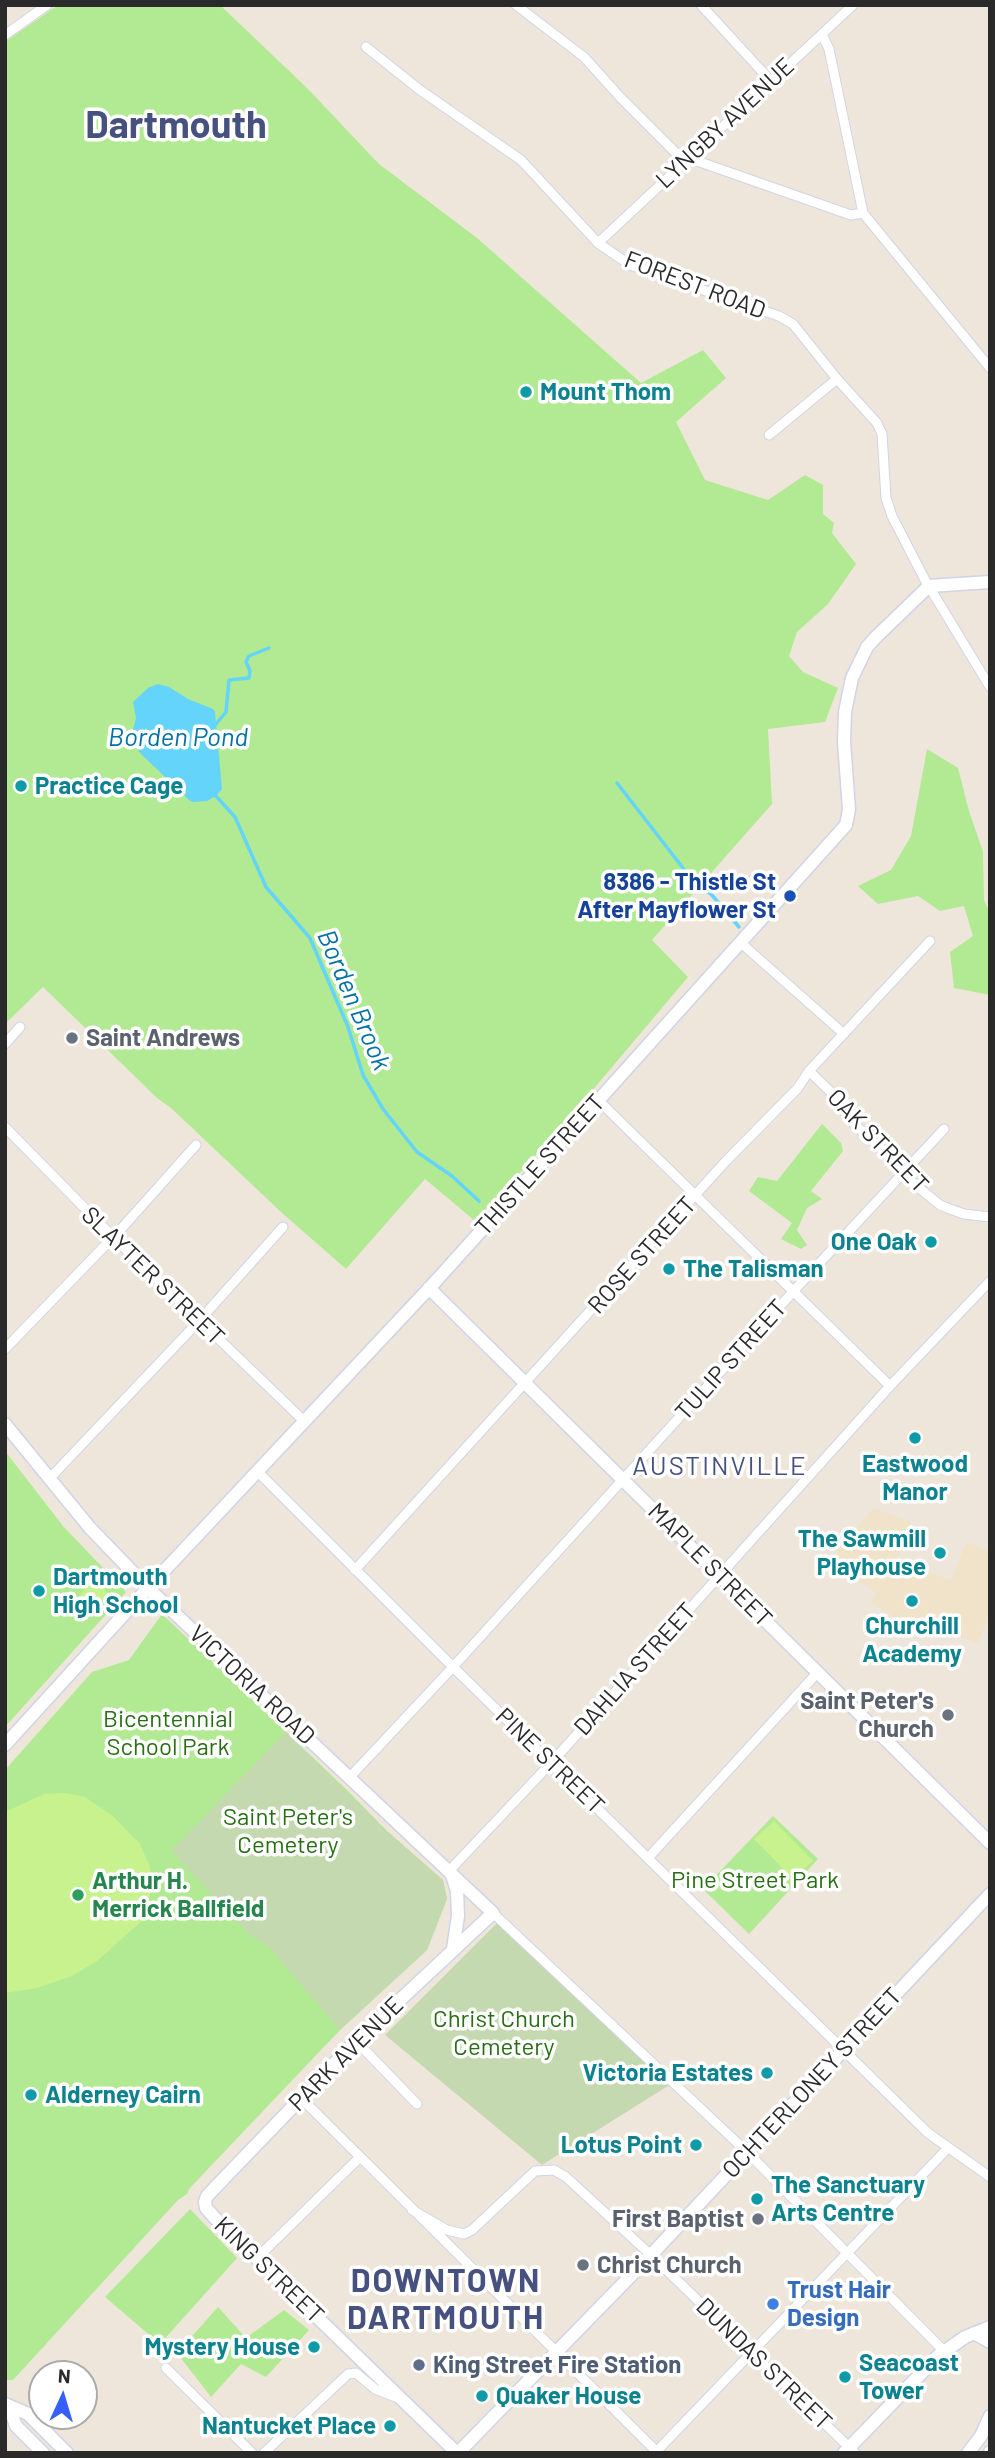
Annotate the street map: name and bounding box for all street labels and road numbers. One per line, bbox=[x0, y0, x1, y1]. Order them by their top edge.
street label: LYNGBY AVENUE bbox=[650, 52, 800, 194]
street label: FOREST ROAD bbox=[620, 245, 770, 325]
street label: OAK STREET bbox=[821, 1083, 935, 1199]
street label: THISTLE STREET bbox=[469, 1088, 611, 1242]
street label: ROSE STREET bbox=[582, 1191, 702, 1319]
street label: SLAYTER STREET bbox=[76, 1201, 230, 1351]
street label: TULIP STREET bbox=[669, 1294, 793, 1426]
street label: MAPLE STREET bbox=[642, 1497, 778, 1633]
street label: DAHLIA STREET bbox=[568, 1597, 702, 1741]
street label: VICTORIA ROAD bbox=[183, 1619, 321, 1751]
street label: PINE STREET bbox=[490, 1702, 610, 1820]
street label: OCHTERLONEY STREET bbox=[716, 1982, 908, 2184]
street label: PARK AVENUE bbox=[283, 1991, 409, 2117]
street label: KING STREET bbox=[208, 2211, 330, 2329]
street label: DUNDAS STREET bbox=[690, 2292, 838, 2436]

